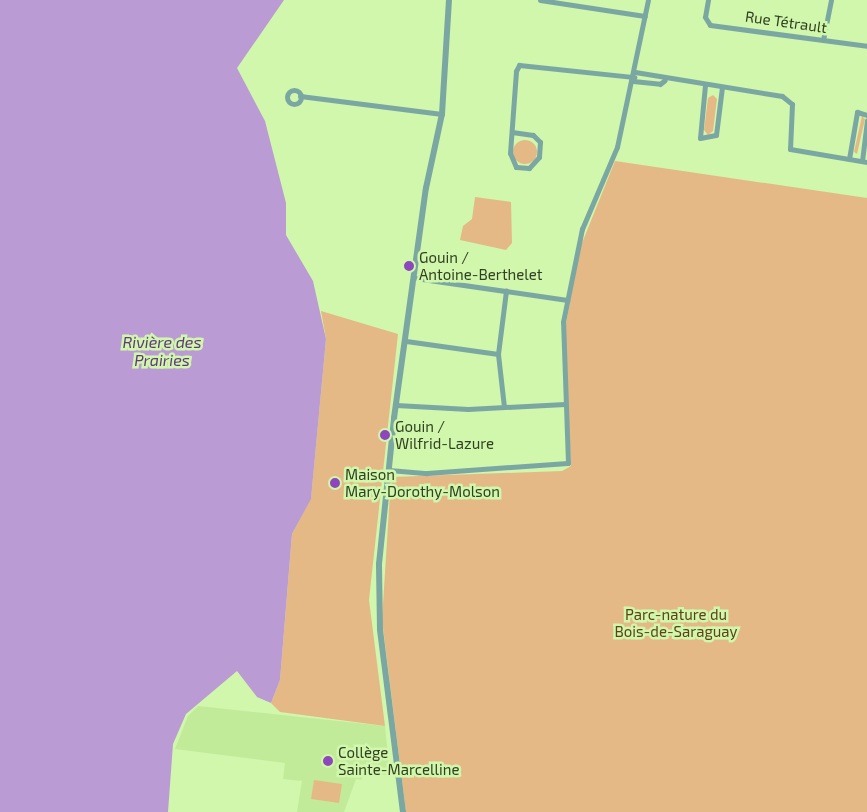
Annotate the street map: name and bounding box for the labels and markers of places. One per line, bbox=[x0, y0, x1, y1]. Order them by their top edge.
place label: Gouin / Antoine-Berthelet bbox=[419, 248, 543, 283]
marker: Gouin / Antoine-Berthelet bbox=[403, 260, 415, 272]
place label: Gouin / Wilfrid-Lazure bbox=[395, 417, 494, 452]
marker: Gouin / Wilfrid-Lazure bbox=[379, 429, 391, 441]
place label: Maison Mary-Dorothy-Molson bbox=[345, 465, 500, 500]
marker: Maison Mary-Dorothy-Molson bbox=[329, 477, 341, 489]
place label: Collège Sainte-Marcelline bbox=[338, 743, 459, 778]
marker: Collège Sainte-Marcelline bbox=[322, 755, 334, 767]

